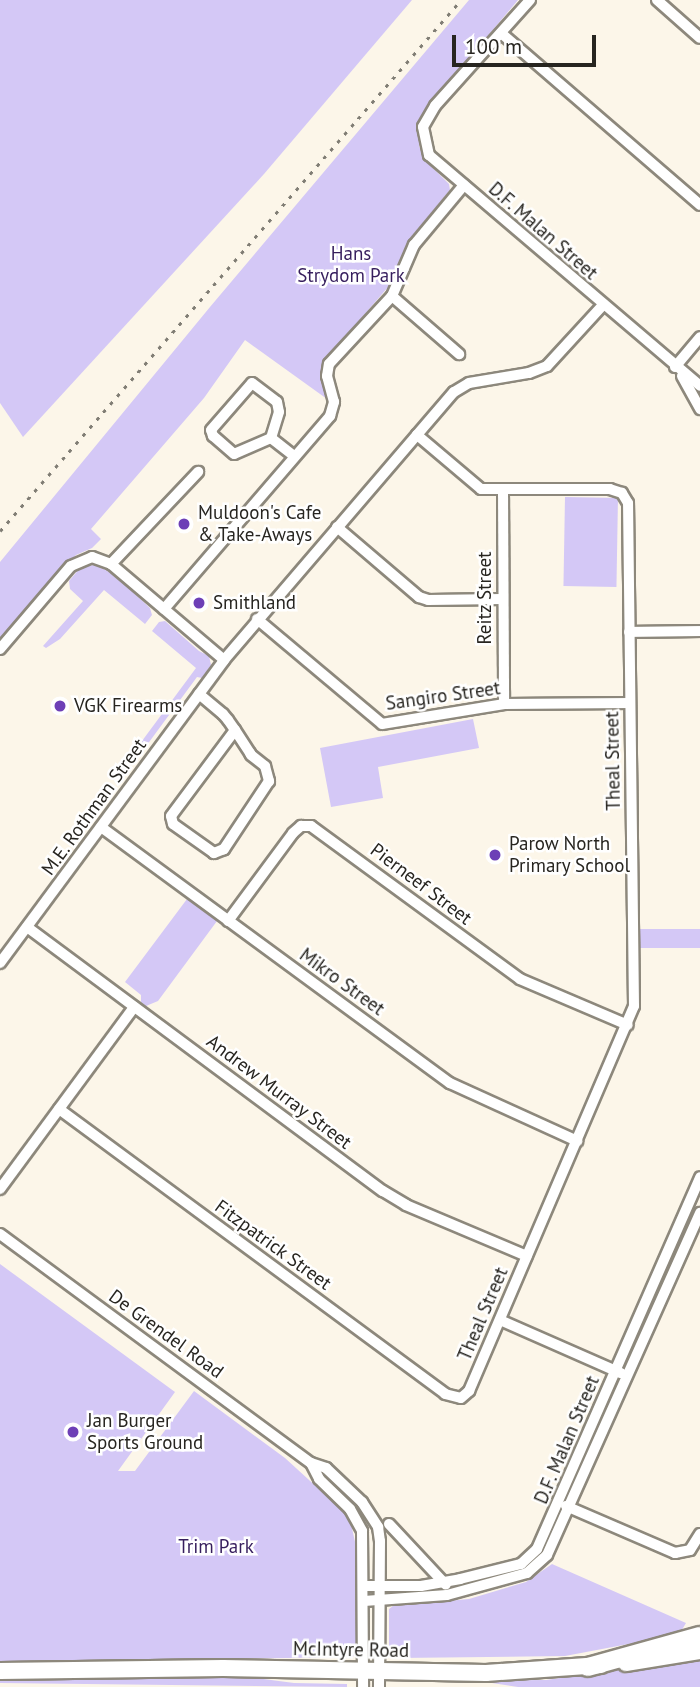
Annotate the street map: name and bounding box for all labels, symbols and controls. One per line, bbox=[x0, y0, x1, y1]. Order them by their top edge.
scale bar bbox=[455, 21, 598, 65]
text: 100 m bbox=[465, 33, 522, 60]
street label: D.F. Malan Street bbox=[483, 177, 603, 285]
park label: Hans Strydom Park bbox=[297, 243, 405, 287]
place label: Muldoon's Cafe & Take-Aways bbox=[198, 502, 321, 546]
marker: Muldoon's Cafe & Take-Aways bbox=[176, 516, 192, 532]
street label: Reitz Street bbox=[474, 551, 496, 645]
place label: Smithland bbox=[213, 592, 296, 614]
marker: Smithland bbox=[191, 595, 207, 611]
street label: Sangiro Street bbox=[384, 677, 502, 715]
place label: VGK Firearms bbox=[74, 695, 183, 717]
marker: VGK Firearms bbox=[52, 698, 68, 714]
street label: Theal Street bbox=[601, 711, 625, 811]
street label: M.E. Rothman Street bbox=[36, 734, 152, 880]
place label: Parow North Primary School bbox=[509, 833, 631, 877]
street label: Pierneef Street bbox=[366, 838, 476, 930]
marker: Parow North Primary School bbox=[487, 847, 503, 863]
street label: Mikro Street bbox=[295, 944, 389, 1020]
street label: Andrew Murray Street bbox=[202, 1030, 356, 1154]
street label: Fitzpatrick Street bbox=[210, 1195, 336, 1295]
street label: Theal Street bbox=[453, 1264, 513, 1364]
street label: De Grendel Road bbox=[104, 1285, 228, 1383]
street label: D.F. Malan Street bbox=[529, 1372, 605, 1508]
place label: Jan Burger Sports Ground bbox=[87, 1410, 203, 1454]
marker: Jan Burger Sports Ground bbox=[65, 1424, 81, 1440]
park label: Trim Park bbox=[178, 1536, 254, 1558]
street label: McIntyre Road bbox=[293, 1638, 409, 1662]

